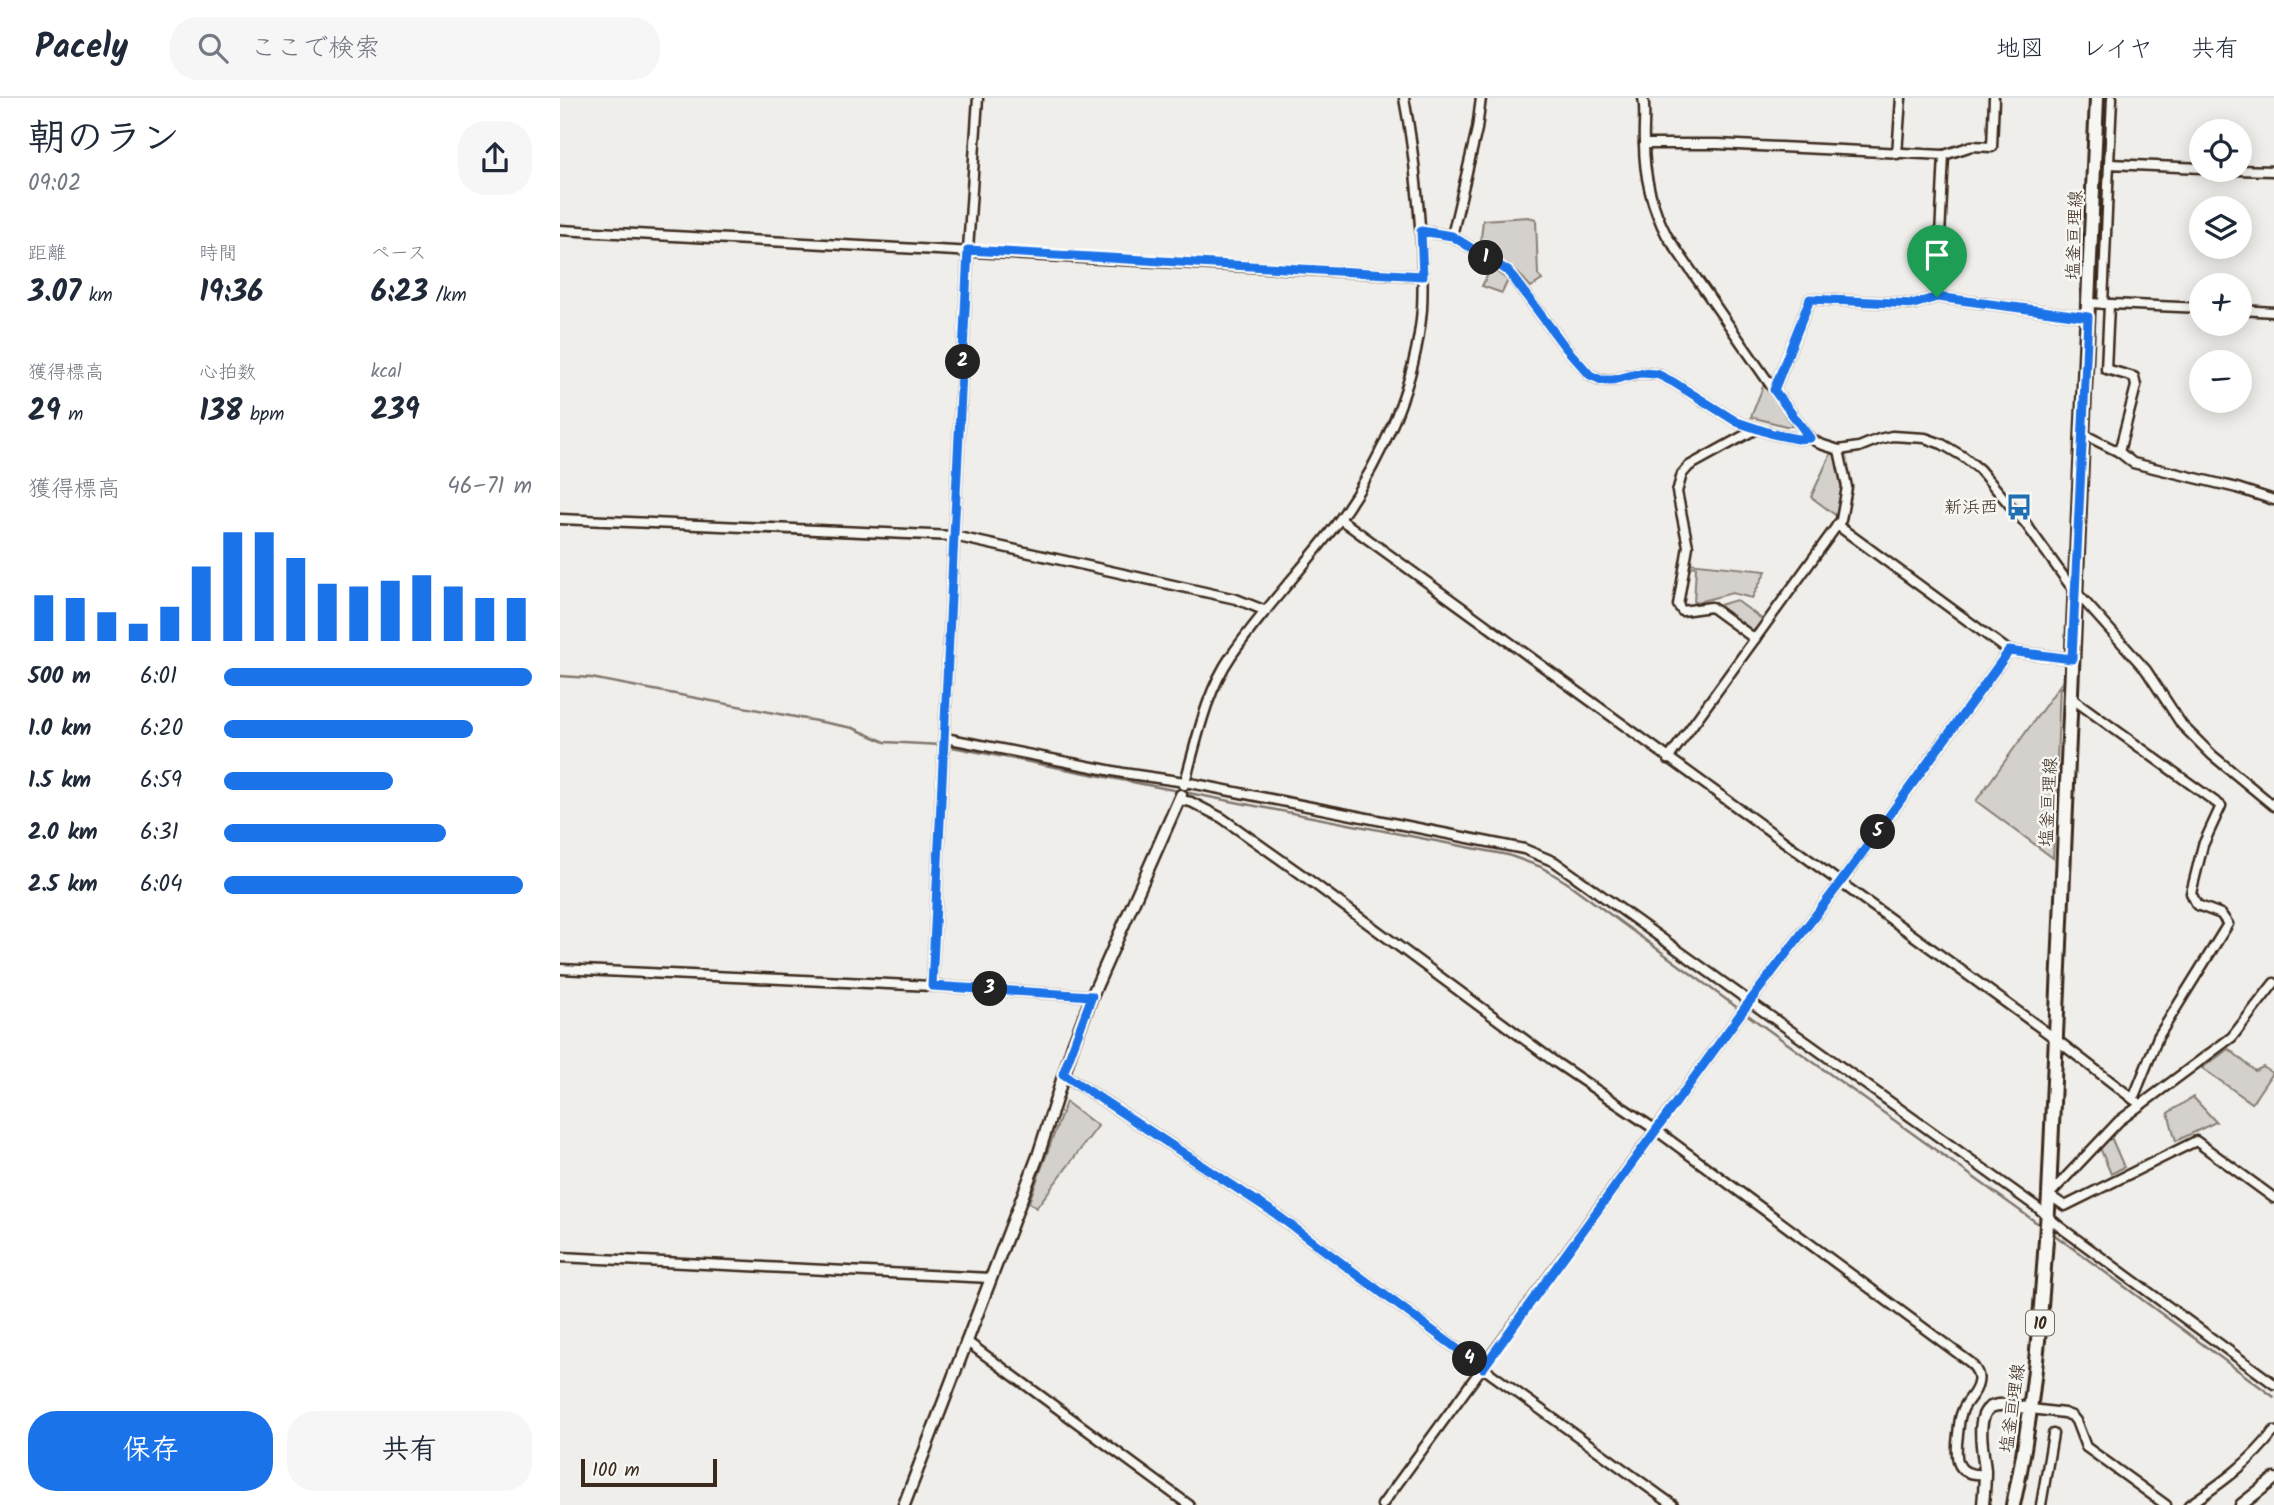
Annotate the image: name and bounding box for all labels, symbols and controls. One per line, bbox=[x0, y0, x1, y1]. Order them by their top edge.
search box bbox=[170, 17, 660, 80]
text: Pacely bbox=[35, 22, 128, 75]
text: ここで検索 bbox=[250, 28, 380, 70]
icon: search bbox=[194, 29, 232, 67]
text: 地図 bbox=[1996, 30, 2044, 69]
text: レイヤ bbox=[2082, 30, 2153, 69]
text: 共有 bbox=[2191, 30, 2239, 69]
text: 朝のラン bbox=[28, 110, 180, 170]
map controls bbox=[2189, 119, 2252, 413]
button: locate bbox=[2189, 119, 2252, 182]
button: share bbox=[458, 121, 532, 195]
text: 09:02 bbox=[28, 166, 81, 202]
street label: 塩釜亘理線 bbox=[2059, 190, 2092, 281]
button: layers bbox=[2189, 196, 2252, 259]
pin bbox=[1907, 225, 1967, 297]
icon: arrive bbox=[1918, 236, 1956, 274]
text: 距離 bbox=[28, 239, 66, 269]
text: 時間 bbox=[199, 239, 237, 269]
text: ペース bbox=[371, 239, 427, 269]
pin: 1 bbox=[1468, 240, 1504, 276]
text: 1 bbox=[1483, 242, 1488, 272]
text: 3.07 bbox=[28, 269, 81, 317]
text: 19:36 bbox=[199, 269, 264, 317]
text: 6:23 bbox=[371, 269, 428, 317]
button: + bbox=[2189, 273, 2252, 336]
text: km bbox=[81, 281, 113, 311]
text: /km bbox=[428, 281, 467, 311]
pin: 2 bbox=[946, 344, 980, 380]
text: 2 bbox=[957, 346, 968, 376]
button: − bbox=[2189, 350, 2252, 413]
text: kcal bbox=[371, 357, 402, 387]
text: 獲得標高 bbox=[28, 358, 104, 388]
text: 心拍数 bbox=[199, 358, 256, 388]
text: 239 bbox=[371, 387, 420, 435]
text: 29 bbox=[28, 388, 61, 436]
text: 138 bbox=[199, 388, 243, 436]
text: m bbox=[61, 400, 83, 430]
text: bpm bbox=[243, 400, 284, 430]
text: 46–71 m bbox=[447, 469, 532, 505]
text: 獲得標高 bbox=[28, 472, 120, 508]
bus stop icon: 新浜西 bbox=[2004, 492, 2034, 522]
place label: 新浜西 bbox=[1944, 494, 1998, 523]
text: 500 m bbox=[28, 659, 91, 695]
text: 6:01 bbox=[140, 659, 177, 695]
text: 1.0 km bbox=[28, 711, 91, 747]
text: 6:20 bbox=[140, 711, 183, 747]
street label: 塩釜亘理線 bbox=[2033, 756, 2066, 848]
text: 1.5 km bbox=[28, 763, 91, 799]
text: 6:59 bbox=[140, 763, 182, 799]
pin: 5 bbox=[1860, 814, 1896, 850]
text: 2.0 km bbox=[28, 815, 98, 851]
text: 6:31 bbox=[140, 815, 179, 851]
text: 5 bbox=[1873, 816, 1882, 846]
text: 2.5 km bbox=[28, 867, 98, 903]
text: 6:04 bbox=[140, 867, 183, 903]
pin: 3 bbox=[972, 972, 1008, 1006]
text: 3 bbox=[984, 973, 995, 1003]
road number: 10 bbox=[2026, 1310, 2054, 1336]
pin: 4 bbox=[1452, 1342, 1488, 1376]
text: 4 bbox=[1464, 1343, 1475, 1373]
street label: 塩釜亘理線 bbox=[1993, 1362, 2034, 1455]
button: 保存 bbox=[28, 1411, 273, 1491]
button: 共有 bbox=[287, 1411, 532, 1491]
scale bar bbox=[581, 1456, 718, 1488]
text: 100 m bbox=[592, 1456, 640, 1486]

